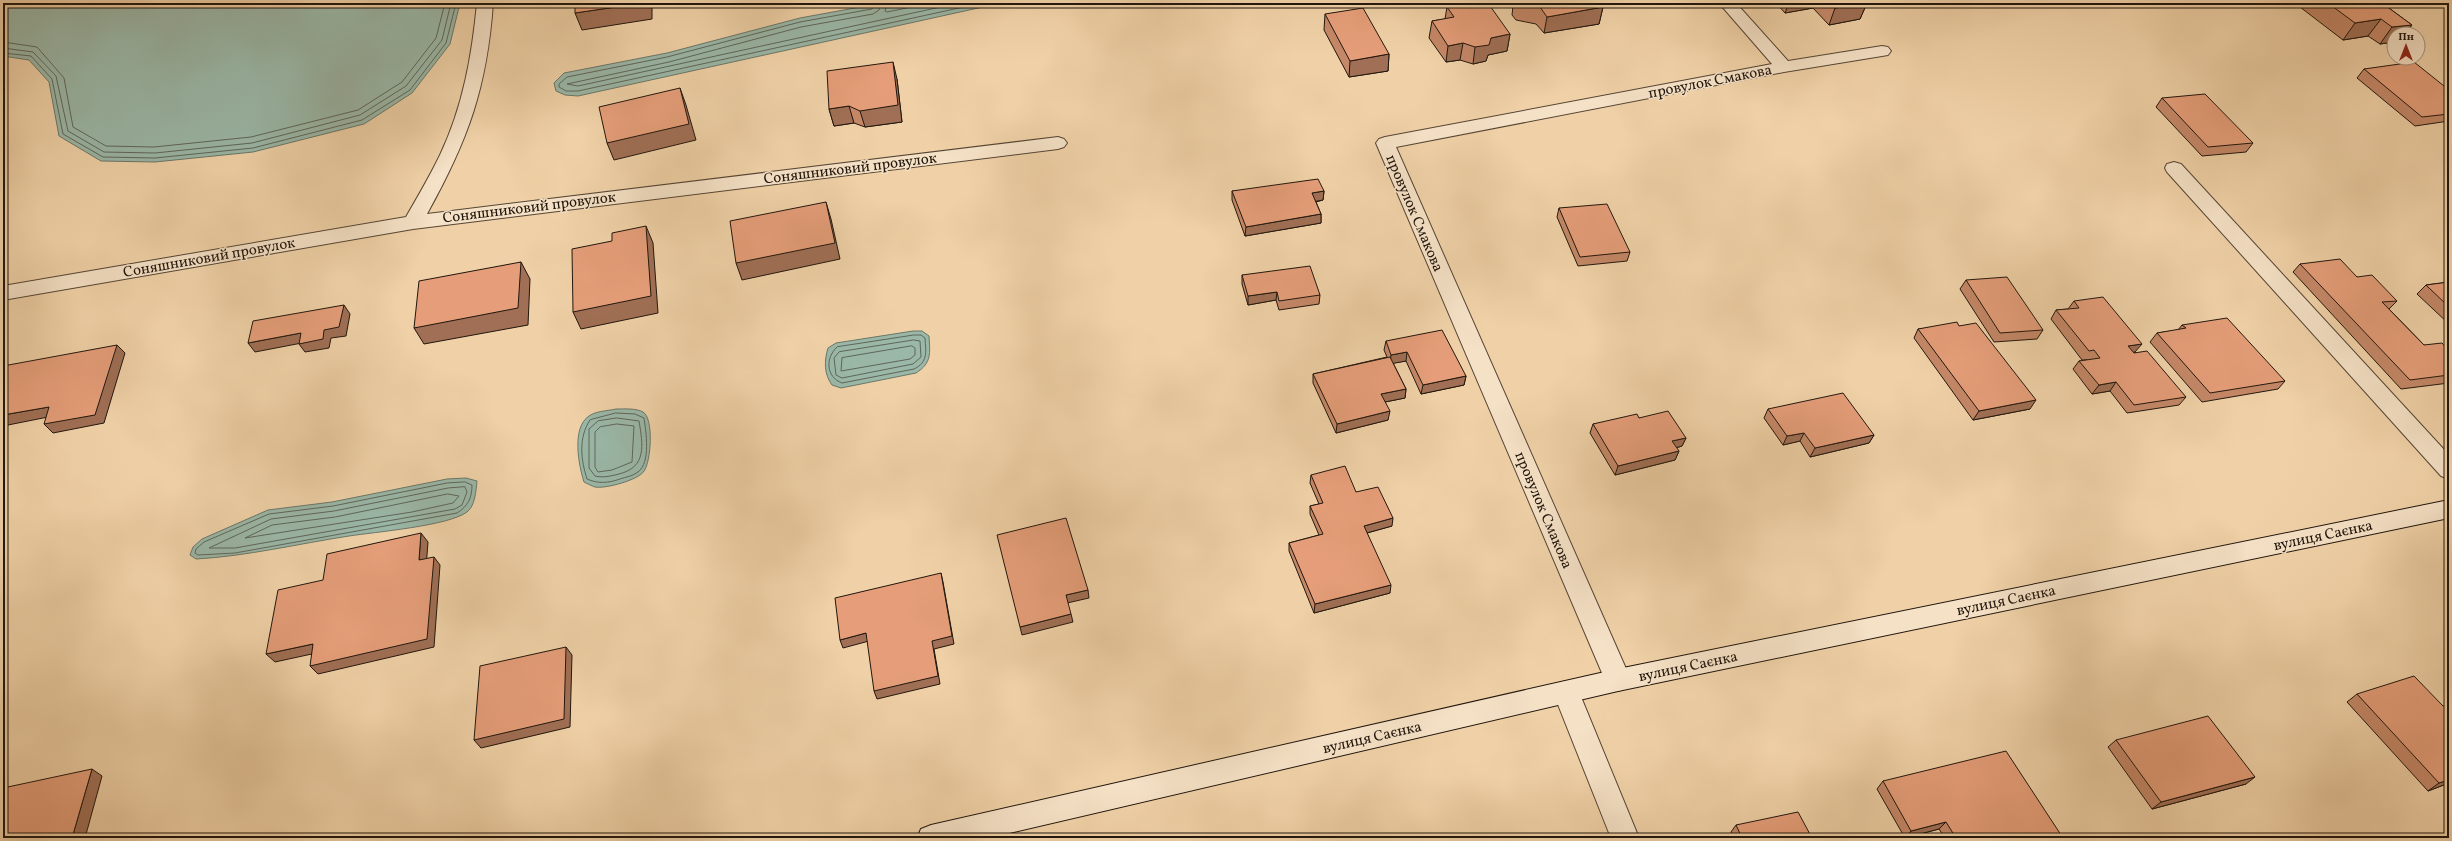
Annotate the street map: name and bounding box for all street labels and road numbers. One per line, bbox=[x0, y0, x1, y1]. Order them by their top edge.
street label: провулок Смакова bbox=[1647, 60, 1774, 105]
street label: Соняшниковий провулок bbox=[762, 148, 938, 191]
street label: провулок Смакова bbox=[1379, 152, 1448, 275]
street label: Соняшниковий провулок bbox=[441, 187, 617, 230]
street label: Соняшниковий провулок bbox=[122, 233, 297, 284]
street label: провулок Смакова bbox=[1508, 449, 1577, 572]
street label: вулиця Саєнка bbox=[2272, 516, 2375, 557]
street label: вулиця Саєнка bbox=[1955, 581, 2058, 622]
street label: вулиця Саєнка bbox=[1637, 647, 1740, 688]
street label: вулиця Саєнка bbox=[1321, 717, 1424, 760]

